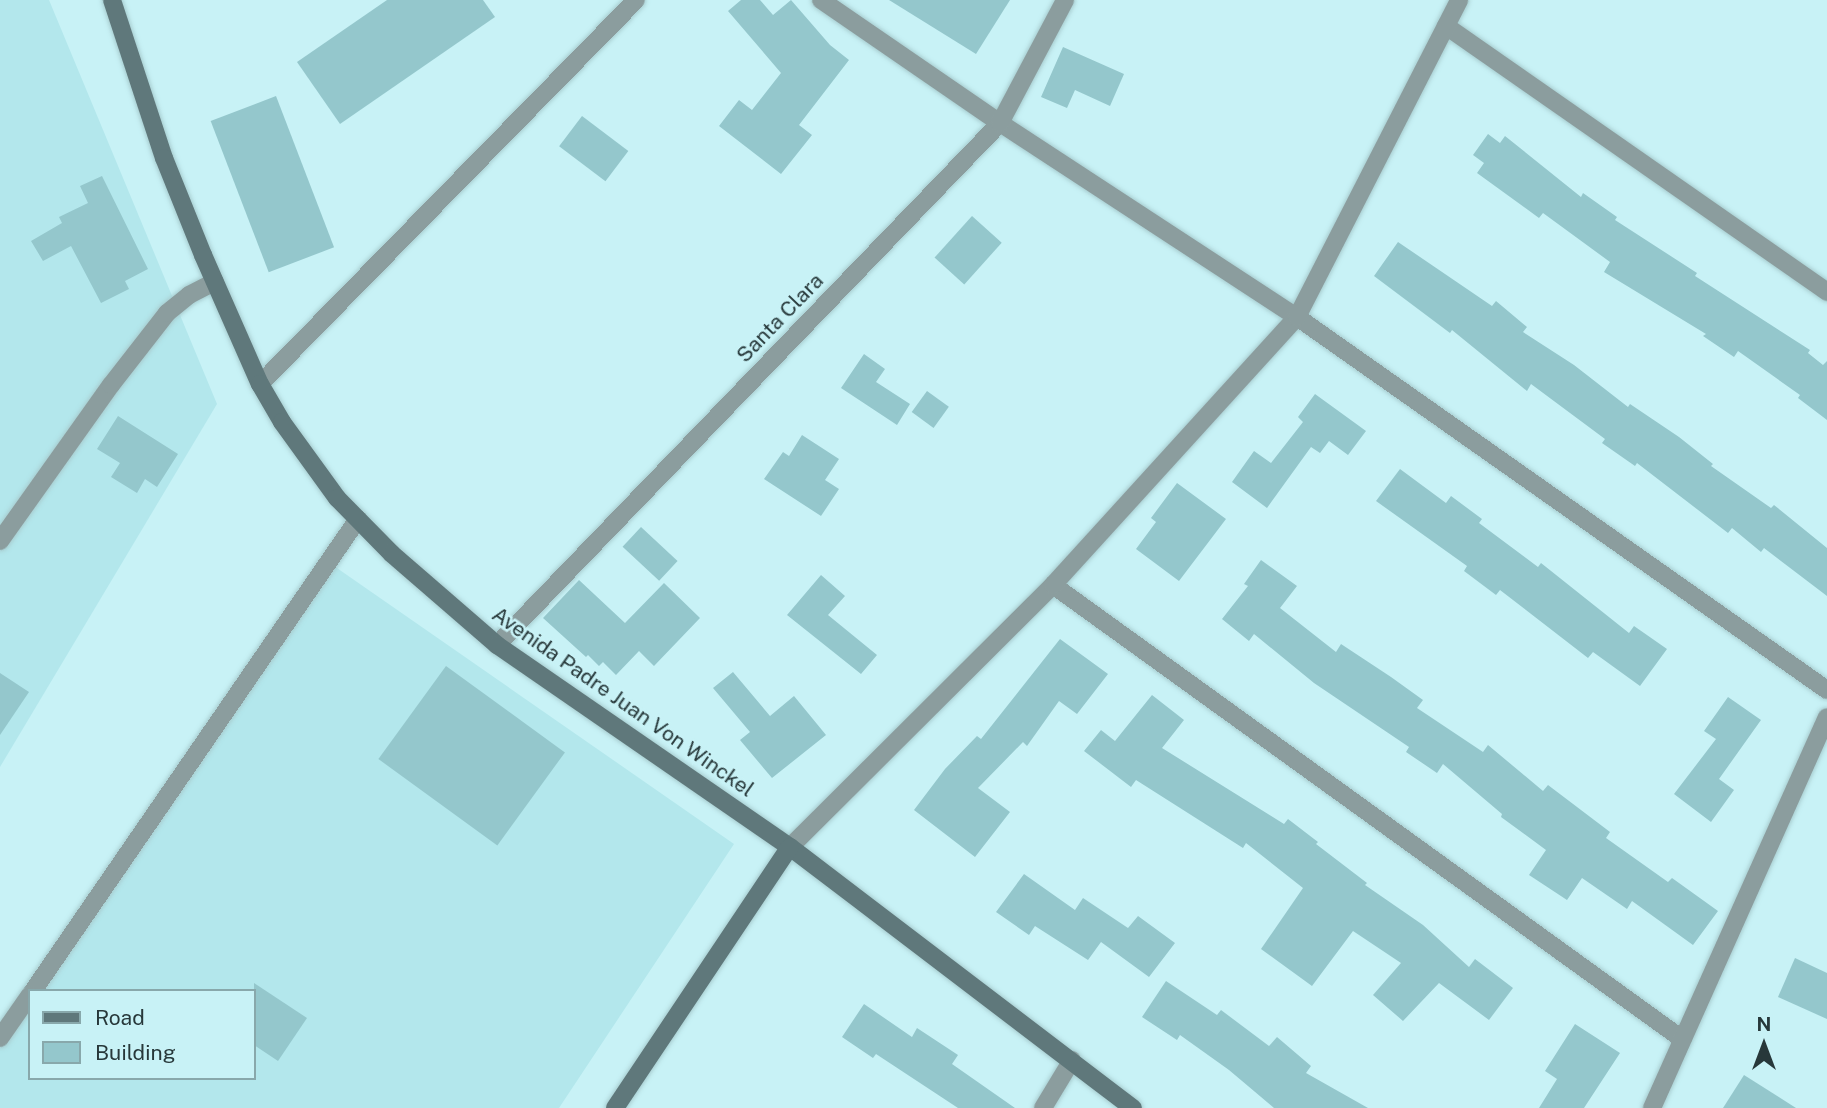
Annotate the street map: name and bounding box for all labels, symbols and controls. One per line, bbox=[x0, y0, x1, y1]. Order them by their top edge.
street label: Santa Clara bbox=[731, 268, 829, 368]
street label: Avenida Padre Juan Von Winckel bbox=[487, 601, 759, 803]
legend bbox=[28, 989, 256, 1080]
text: Road bbox=[95, 1005, 145, 1030]
north arrow bbox=[1729, 1010, 1799, 1080]
text: N bbox=[1757, 1013, 1771, 1035]
text: Building bbox=[95, 1040, 176, 1065]

